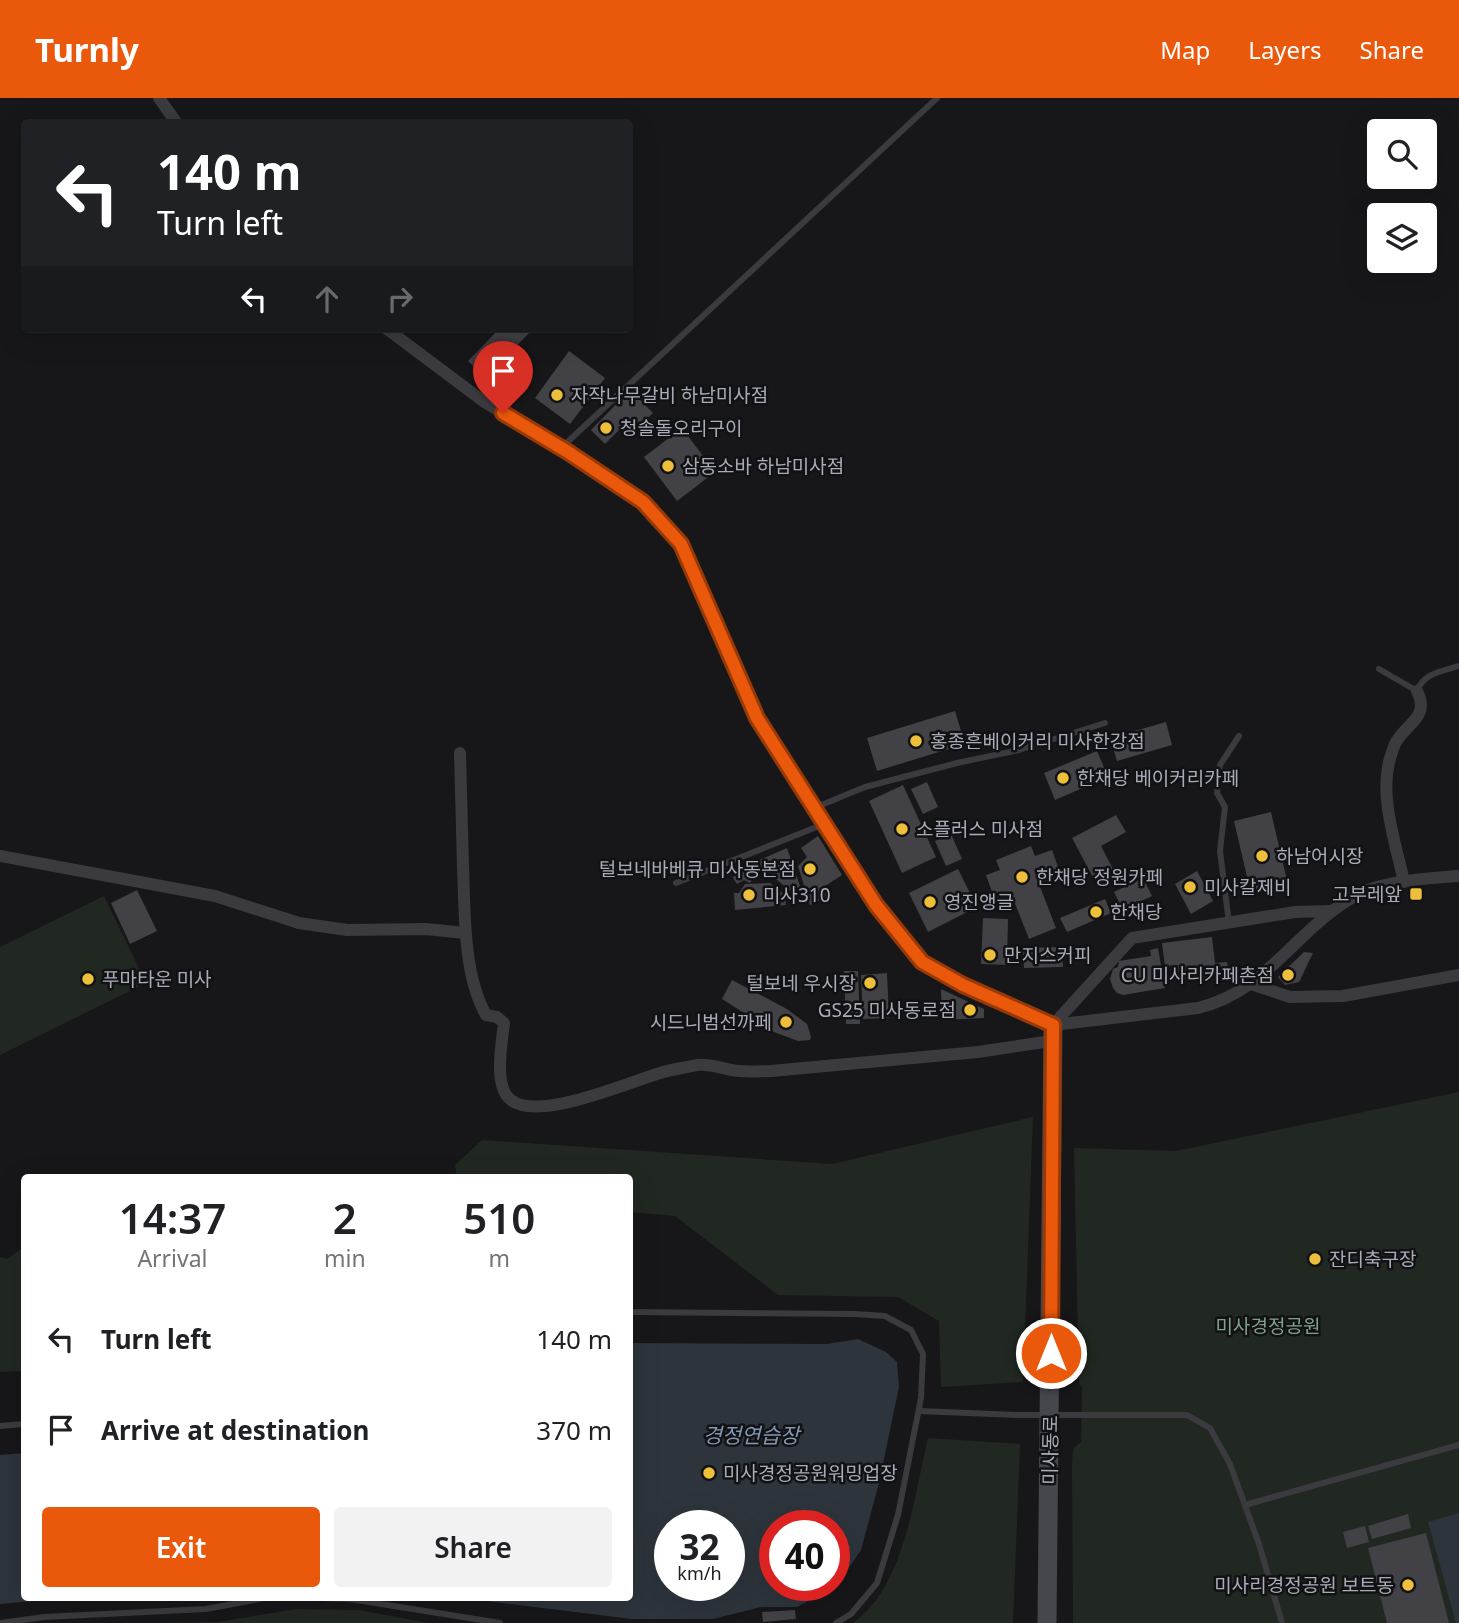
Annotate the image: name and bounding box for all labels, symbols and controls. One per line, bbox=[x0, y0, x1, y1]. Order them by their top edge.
text: Turnly bbox=[35, 27, 139, 72]
text: Map bbox=[1160, 33, 1210, 66]
text: Layers bbox=[1248, 33, 1322, 66]
text: Share bbox=[1360, 33, 1424, 66]
map controls bbox=[1367, 119, 1437, 273]
button: search bbox=[1367, 119, 1437, 189]
text: 140 m bbox=[157, 138, 302, 204]
icon: left bbox=[42, 147, 133, 238]
text: Turn left bbox=[157, 201, 283, 244]
button: layers bbox=[1367, 203, 1437, 273]
icon: left bbox=[235, 280, 273, 318]
icon: ahead bbox=[308, 280, 346, 318]
icon: right bbox=[381, 280, 419, 318]
pin bbox=[473, 341, 533, 413]
icon: arrive bbox=[484, 352, 522, 390]
place label: 자작나무갈비 하남미사점 bbox=[571, 382, 768, 408]
marker: 자작나무갈비 하남미사점 bbox=[549, 387, 565, 403]
place label: 청솔돌오리구이 bbox=[620, 415, 742, 441]
marker: 청솔돌오리구이 bbox=[598, 420, 614, 436]
place label: 삼동소바 하남미사점 bbox=[682, 453, 844, 479]
marker: 삼동소바 하남미사점 bbox=[660, 458, 676, 474]
place label: 홍종흔베이커리 미사한강점 bbox=[930, 728, 1145, 754]
marker: 홍종흔베이커리 미사한강점 bbox=[908, 733, 924, 749]
place label: 한채당 베이커리카페 bbox=[1077, 765, 1239, 791]
marker: 한채당 베이커리카페 bbox=[1055, 770, 1071, 786]
place label: 소플러스 미사점 bbox=[916, 816, 1043, 842]
marker: 소플러스 미사점 bbox=[894, 821, 910, 837]
place label: 하남어시장 bbox=[1276, 843, 1363, 869]
marker: 하남어시장 bbox=[1254, 848, 1270, 864]
place label: 털보네바베큐 미사동본점 bbox=[599, 856, 796, 882]
marker: 털보네바베큐 미사동본점 bbox=[802, 861, 818, 877]
place label: 한채당 정원카페 bbox=[1036, 864, 1163, 890]
marker: 한채당 정원카페 bbox=[1014, 869, 1030, 885]
place label: 미사칼제비 bbox=[1204, 874, 1291, 900]
marker: 미사칼제비 bbox=[1182, 879, 1198, 895]
place label: 고부레앞 bbox=[1332, 881, 1403, 907]
place label: 미사310 bbox=[763, 882, 831, 908]
marker: 고부레앞 bbox=[1408, 886, 1424, 902]
marker: 미사310 bbox=[741, 887, 757, 903]
place label: 영진앵글 bbox=[944, 889, 1014, 915]
marker: 영진앵글 bbox=[922, 894, 938, 910]
place label: 한채당 bbox=[1110, 899, 1162, 925]
marker: 한채당 bbox=[1088, 904, 1104, 920]
place label: 만지스커피 bbox=[1004, 942, 1091, 968]
marker: 만지스커피 bbox=[982, 947, 998, 963]
place label: CU 미사리카페촌점 bbox=[1121, 962, 1274, 988]
place label: 푸마타운 미사 bbox=[102, 966, 212, 992]
marker: CU 미사리카페촌점 bbox=[1280, 967, 1296, 983]
place label: 털보네 우시장 bbox=[746, 970, 856, 996]
marker: 푸마타운 미사 bbox=[80, 971, 96, 987]
marker: 털보네 우시장 bbox=[862, 975, 878, 991]
place label: GS25 미사동로점 bbox=[818, 997, 956, 1023]
marker: GS25 미사동로점 bbox=[962, 1002, 978, 1018]
place label: 시드니범선까페 bbox=[650, 1009, 772, 1035]
marker: 시드니범선까페 bbox=[778, 1014, 794, 1030]
text: 14:37 bbox=[119, 1189, 226, 1246]
text: 2 bbox=[333, 1189, 357, 1246]
text: 510 bbox=[463, 1189, 535, 1246]
text: Arrival bbox=[137, 1242, 208, 1274]
text: min bbox=[324, 1242, 366, 1274]
text: m bbox=[489, 1242, 510, 1274]
place label: 잔디축구장 bbox=[1329, 1246, 1416, 1272]
marker: 잔디축구장 bbox=[1307, 1251, 1323, 1267]
park label: 미사경정공원 bbox=[1216, 1313, 1320, 1339]
position arrow bbox=[1014, 1316, 1088, 1390]
icon: left bbox=[42, 1320, 80, 1358]
text: Turn left bbox=[101, 1321, 212, 1357]
text: 140 m bbox=[536, 1321, 612, 1357]
icon: arrive bbox=[42, 1411, 80, 1449]
text: Arrive at destination bbox=[101, 1412, 370, 1448]
text: 370 m bbox=[536, 1412, 612, 1448]
street label: 미사동로 bbox=[1036, 1415, 1064, 1485]
water label: 경정연습장 bbox=[703, 1421, 802, 1449]
place label: 미사경정공원워밍업장 bbox=[723, 1460, 898, 1486]
marker: 미사경정공원워밍업장 bbox=[701, 1465, 717, 1481]
button: Exit bbox=[42, 1507, 320, 1587]
button: Share bbox=[334, 1507, 612, 1587]
speed limit sign: 40 bbox=[759, 1510, 850, 1601]
text: 32 bbox=[679, 1523, 720, 1570]
text: km/h bbox=[677, 1561, 722, 1585]
place label: 미사리경정공원 보트동 bbox=[1214, 1572, 1394, 1598]
marker: 미사리경정공원 보트동 bbox=[1400, 1577, 1416, 1593]

